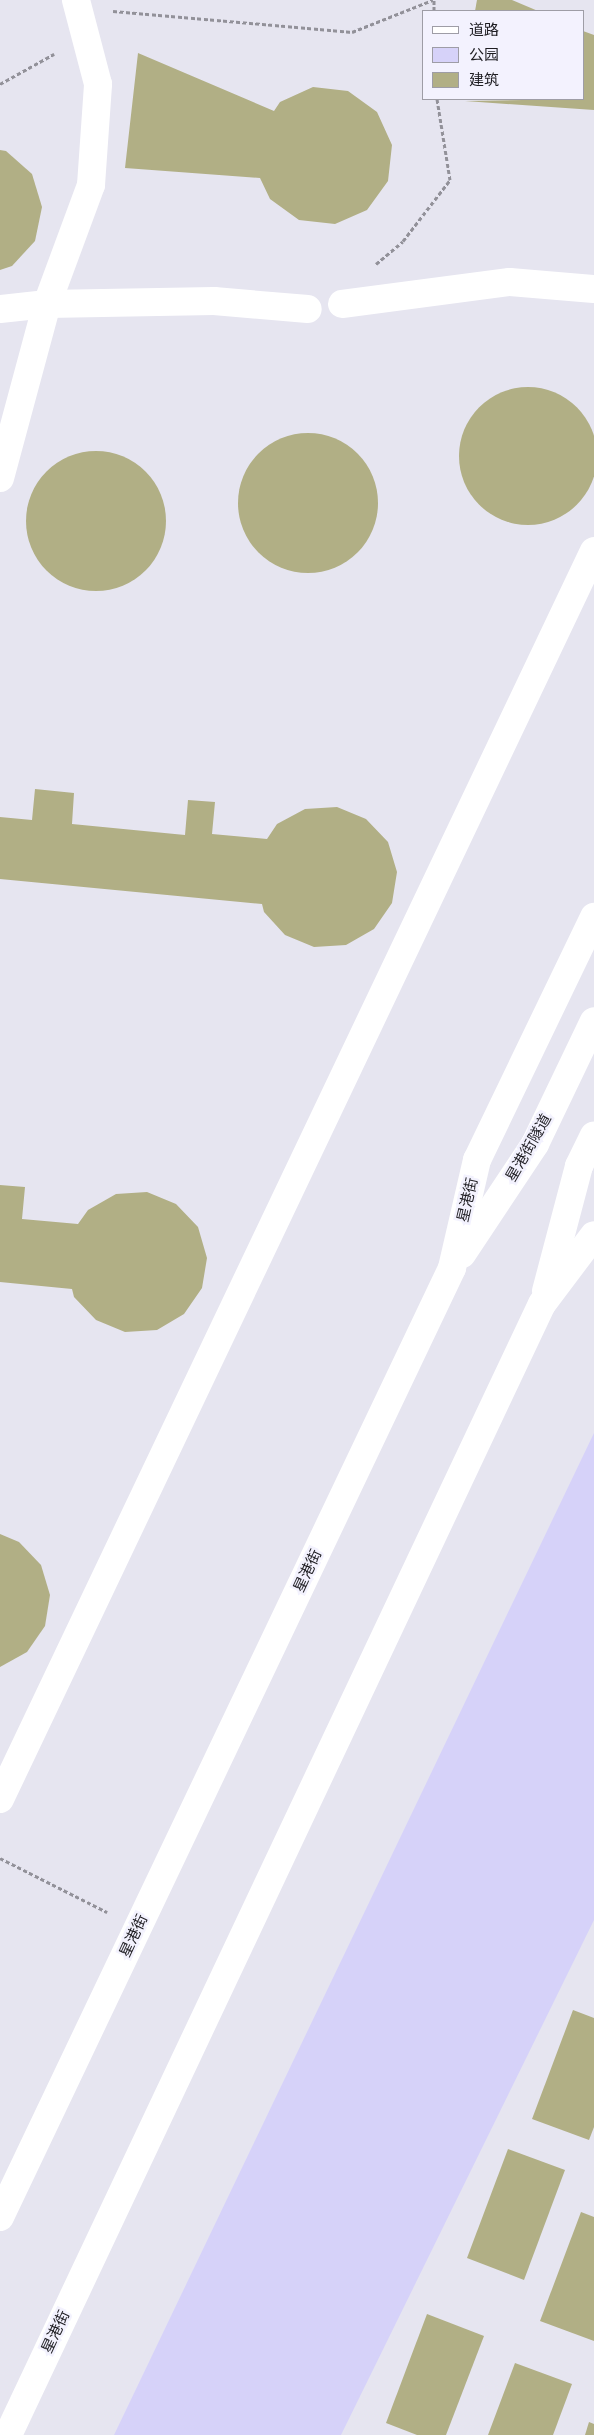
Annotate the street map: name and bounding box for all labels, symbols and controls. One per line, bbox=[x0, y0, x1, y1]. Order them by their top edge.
legend bbox=[422, 10, 584, 100]
text: 道路 bbox=[469, 20, 499, 41]
text: 公园 bbox=[469, 45, 499, 66]
text: 建筑 bbox=[469, 70, 499, 91]
street label: 星港街隧道 bbox=[502, 1111, 556, 1185]
street label: 星港街 bbox=[454, 1176, 482, 1224]
street label: 星港街 bbox=[290, 1547, 326, 1595]
street label: 星港街 bbox=[116, 1912, 152, 1960]
street label: 星港街 bbox=[38, 2308, 74, 2356]

